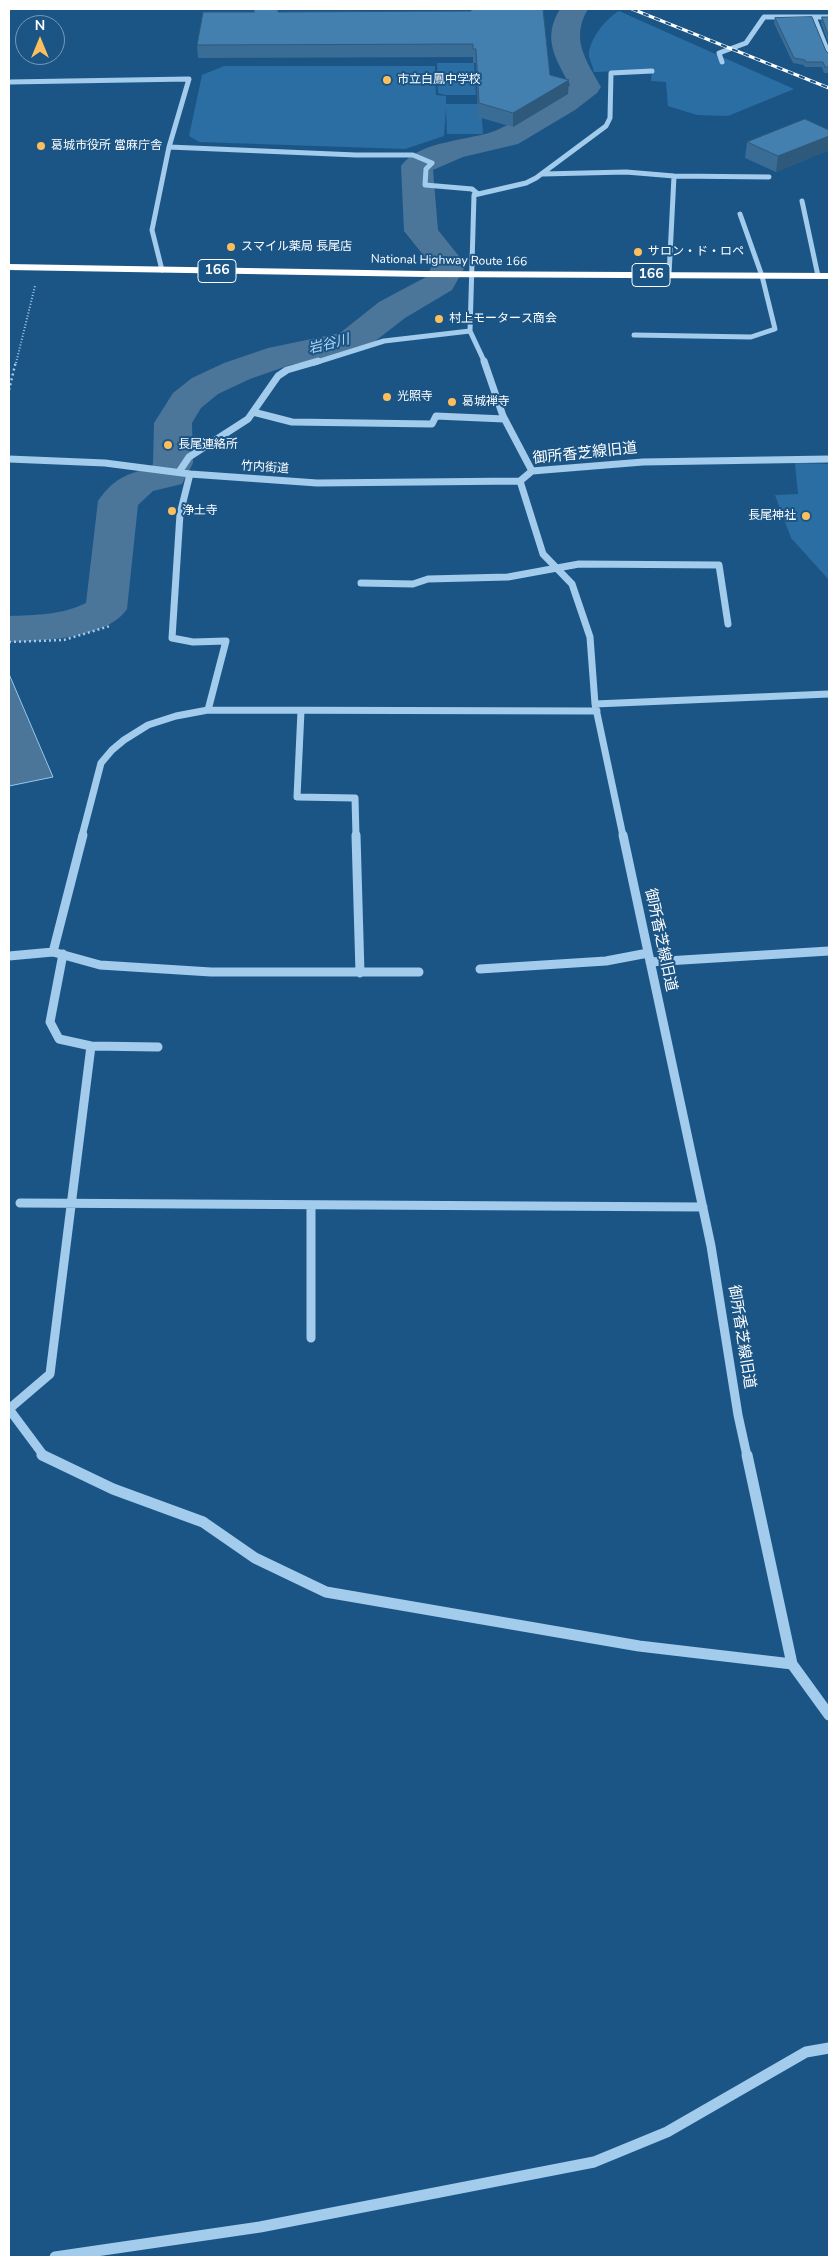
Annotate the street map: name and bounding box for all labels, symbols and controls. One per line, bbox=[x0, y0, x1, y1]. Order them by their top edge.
north arrow bbox=[15, 15, 65, 65]
text: N bbox=[35, 16, 45, 35]
place label: 市立白鳳中学校 bbox=[397, 73, 481, 87]
marker: 市立白鳳中学校 bbox=[381, 74, 393, 86]
place label: 葛城市役所 當麻庁舎 bbox=[51, 139, 162, 153]
marker: 葛城市役所 當麻庁舎 bbox=[35, 140, 47, 152]
place label: スマイル薬局 長尾店 bbox=[241, 240, 352, 254]
marker: スマイル薬局 長尾店 bbox=[225, 241, 237, 253]
place label: サロン・ド・ロペ bbox=[648, 245, 744, 259]
marker: サロン・ド・ロペ bbox=[632, 246, 644, 258]
street label: National Highway Route 166 bbox=[371, 252, 527, 270]
road number: 166 bbox=[198, 260, 236, 282]
road number: 166 bbox=[632, 264, 670, 286]
place label: 村上モータース商会 bbox=[449, 312, 557, 326]
marker: 村上モータース商会 bbox=[433, 313, 445, 325]
water label: 岩谷川 bbox=[307, 332, 351, 358]
place label: 光照寺 bbox=[397, 390, 433, 404]
marker: 光照寺 bbox=[381, 391, 393, 403]
place label: 葛城禅寺 bbox=[462, 395, 510, 409]
marker: 葛城禅寺 bbox=[446, 396, 458, 408]
place label: 長尾連絡所 bbox=[178, 438, 238, 452]
marker: 長尾連絡所 bbox=[162, 439, 174, 451]
street label: 御所香芝線旧道 bbox=[532, 440, 638, 468]
street label: 竹内街道 bbox=[241, 459, 289, 477]
place label: 浄土寺 bbox=[182, 504, 218, 518]
marker: 浄土寺 bbox=[166, 505, 178, 517]
place label: 長尾神社 bbox=[748, 509, 796, 523]
marker: 長尾神社 bbox=[800, 510, 812, 522]
street label: 御所香芝線旧道 bbox=[640, 887, 680, 993]
street label: 御所香芝線旧道 bbox=[724, 1284, 758, 1390]

